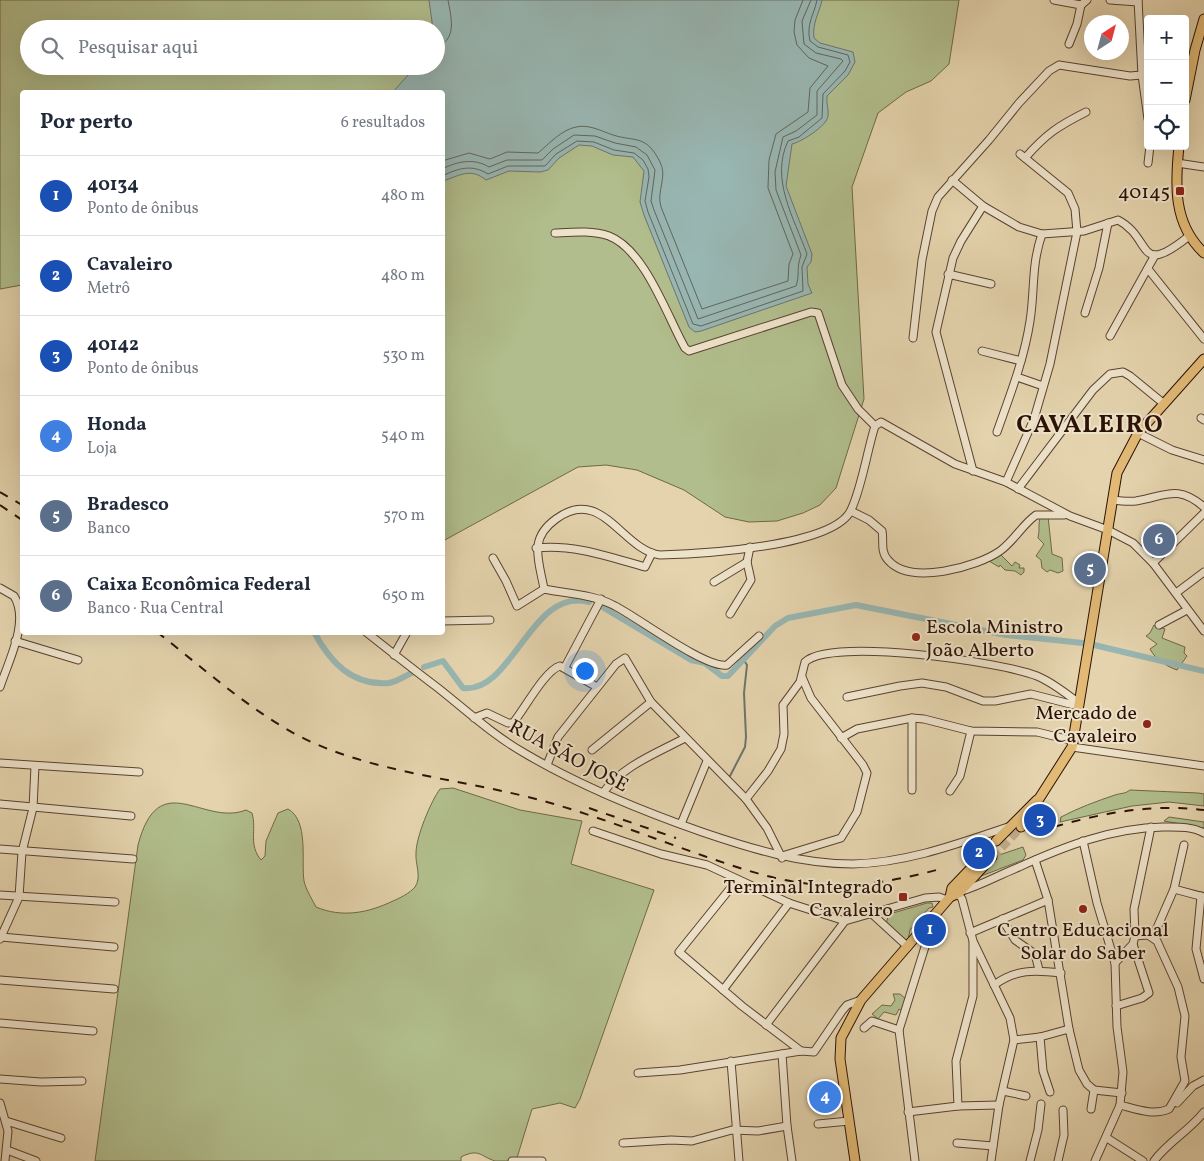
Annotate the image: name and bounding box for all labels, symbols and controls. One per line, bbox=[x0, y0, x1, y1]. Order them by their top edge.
north arrow bbox=[1084, 15, 1129, 60]
map controls bbox=[1144, 15, 1189, 150]
button: + bbox=[1144, 15, 1189, 60]
search box bbox=[20, 20, 445, 75]
icon: search bbox=[38, 34, 66, 62]
text: Pesquisar aqui bbox=[78, 35, 198, 61]
button: − bbox=[1144, 60, 1189, 105]
button: locate bbox=[1144, 105, 1189, 150]
text: Por perto bbox=[40, 108, 133, 137]
text: 6 resultados bbox=[341, 112, 425, 134]
text: 40134 bbox=[87, 172, 139, 198]
place label: 40145 bbox=[1118, 179, 1170, 207]
text: 1 bbox=[53, 185, 59, 207]
text: 480 m bbox=[381, 185, 425, 207]
marker: 40145 bbox=[1174, 185, 1186, 197]
text: Ponto de ônibus bbox=[87, 198, 199, 220]
text: Cavaleiro bbox=[87, 252, 173, 278]
text: 2 bbox=[52, 265, 60, 287]
text: 480 m bbox=[381, 265, 425, 287]
text: Metrô bbox=[87, 278, 130, 300]
text: 40142 bbox=[87, 332, 139, 358]
text: 3 bbox=[52, 345, 60, 367]
text: 530 m bbox=[382, 345, 425, 367]
text: Ponto de ônibus bbox=[87, 358, 199, 380]
district label: CAVALEIRO bbox=[1016, 408, 1164, 443]
text: Honda bbox=[87, 412, 147, 438]
text: 4 bbox=[51, 425, 61, 447]
text: 540 m bbox=[381, 425, 425, 447]
text: Loja bbox=[87, 438, 117, 460]
text: Bradesco bbox=[87, 492, 169, 518]
text: 5 bbox=[52, 505, 60, 527]
text: 570 m bbox=[383, 505, 425, 527]
text: Banco bbox=[87, 518, 130, 540]
pin: 6 bbox=[1143, 521, 1175, 559]
pin: 5 bbox=[1074, 550, 1106, 588]
text: Caixa Econômica Federal bbox=[87, 572, 311, 598]
text: 6 bbox=[52, 585, 60, 607]
text: 650 m bbox=[383, 585, 425, 607]
text: Banco · Rua Central bbox=[87, 598, 223, 620]
place label: Escola Ministro João Alberto bbox=[926, 614, 1063, 665]
marker: Escola Ministro João Alberto bbox=[910, 631, 922, 643]
your location bbox=[572, 658, 598, 684]
place label: Mercado de Cavaleiro bbox=[1035, 700, 1137, 751]
street label: RUA SÃO JOSE bbox=[503, 713, 633, 800]
marker: Mercado de Cavaleiro bbox=[1141, 718, 1153, 730]
pin: 3 bbox=[1024, 801, 1056, 839]
pin: 2 bbox=[963, 834, 995, 872]
place label: Terminal Integrado Cavaleiro bbox=[723, 874, 893, 925]
marker: Terminal Integrado Cavaleiro bbox=[897, 891, 909, 903]
marker: Centro Educacional Solar do Saber bbox=[1077, 903, 1089, 915]
pin: 1 bbox=[914, 911, 946, 949]
place label: Centro Educacional Solar do Saber bbox=[997, 917, 1169, 968]
pin: 4 bbox=[809, 1078, 841, 1116]

